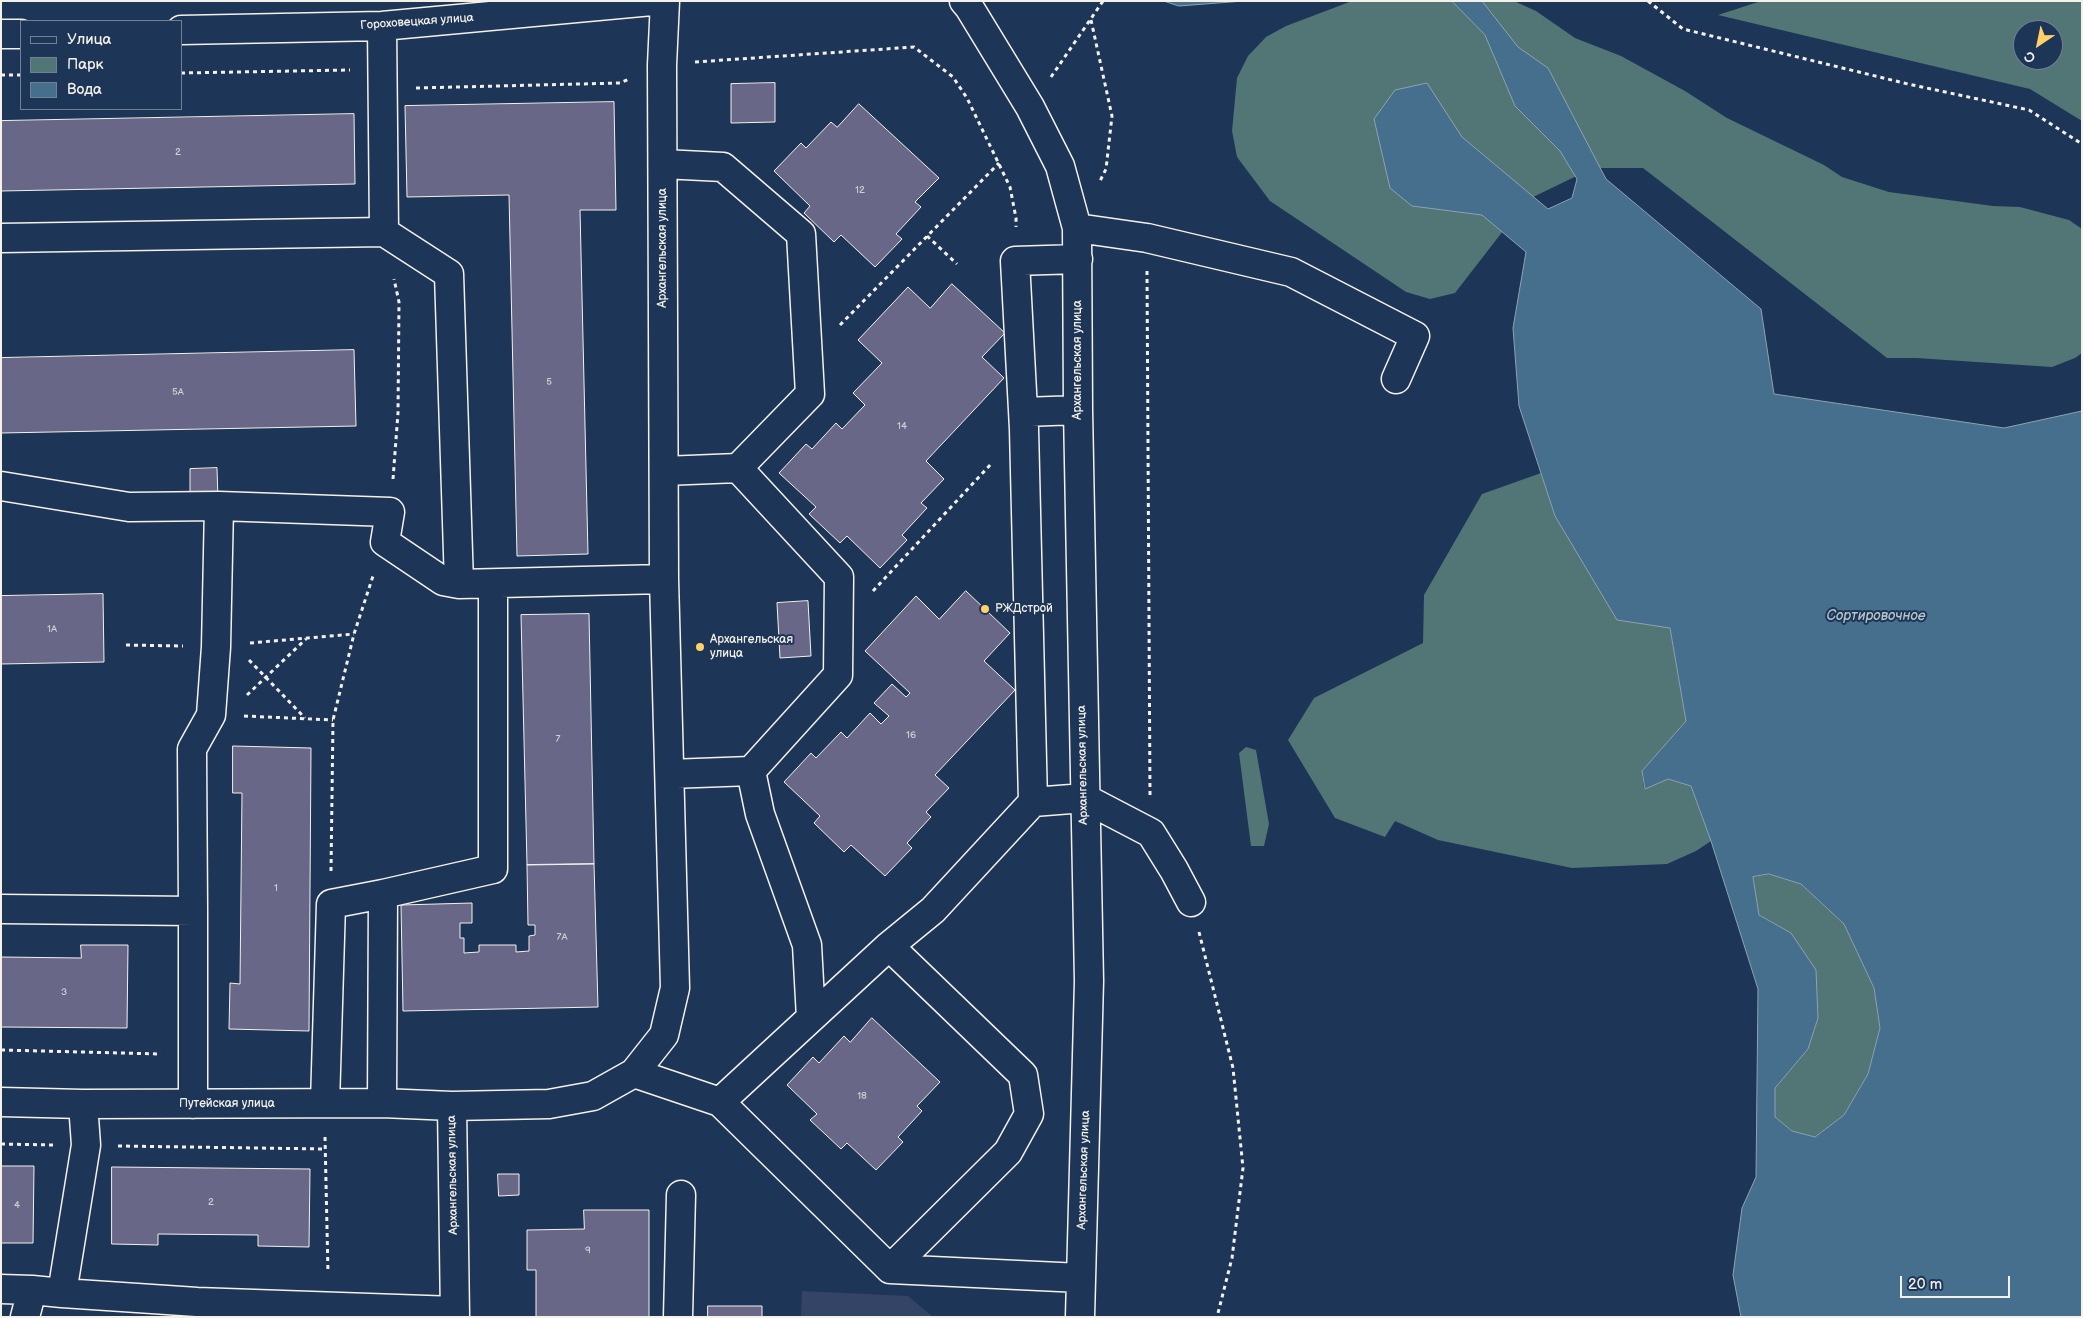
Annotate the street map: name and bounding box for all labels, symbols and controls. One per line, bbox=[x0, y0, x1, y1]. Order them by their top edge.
street label: Гороховецкая улица bbox=[360, 11, 474, 33]
legend bbox=[20, 20, 182, 110]
north arrow bbox=[2013, 20, 2063, 70]
text: Улица bbox=[67, 30, 111, 49]
text: С bbox=[2021, 47, 2039, 67]
text: Парк bbox=[67, 55, 104, 74]
text: Вода bbox=[67, 80, 102, 99]
house number: 2 bbox=[175, 146, 181, 158]
house number: 12 bbox=[855, 184, 865, 196]
street label: Архангельская улица bbox=[656, 188, 670, 308]
street label: Архангельская улица bbox=[1071, 300, 1085, 420]
house number: 5 bbox=[546, 376, 552, 388]
house number: 5А bbox=[172, 386, 184, 398]
house number: 14 bbox=[897, 420, 907, 432]
place label: РЖДстрой bbox=[995, 602, 1053, 616]
marker: РЖДстрой bbox=[979, 603, 991, 615]
water label: Сортировочное bbox=[1826, 608, 1926, 624]
house number: 1А bbox=[47, 623, 57, 635]
place label: Архангельская улица bbox=[710, 633, 793, 661]
marker: Архангельская улица bbox=[694, 641, 706, 653]
street label: Архангельская улица bbox=[1075, 705, 1091, 825]
house number: 16 bbox=[906, 729, 916, 741]
house number: 7 bbox=[556, 733, 560, 745]
house number: 1 bbox=[274, 882, 278, 894]
house number: 7А bbox=[557, 931, 567, 943]
house number: 3 bbox=[61, 986, 67, 998]
house number: 18 bbox=[857, 1090, 867, 1102]
street label: Путейская улица bbox=[179, 1097, 275, 1111]
street label: Архангельская улица bbox=[1075, 1110, 1093, 1230]
street label: Архангельская улица bbox=[445, 1115, 461, 1235]
house number: 2 bbox=[208, 1196, 214, 1208]
house number: 4 bbox=[14, 1199, 20, 1211]
house number: 9 bbox=[585, 1244, 591, 1256]
scale bar bbox=[1903, 1266, 2013, 1298]
text: 20 m bbox=[1908, 1275, 1942, 1294]

